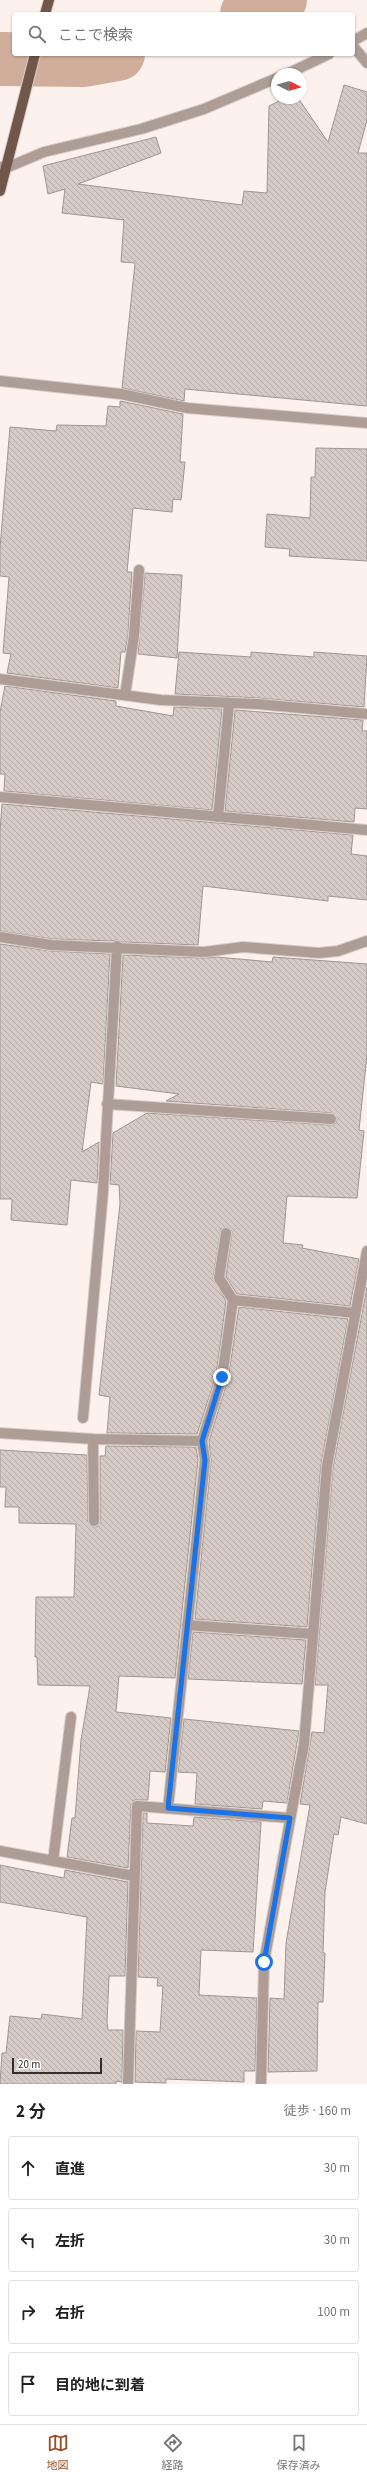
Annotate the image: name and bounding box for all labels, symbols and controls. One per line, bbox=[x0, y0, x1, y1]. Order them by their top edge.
search box bbox=[12, 12, 355, 56]
icon: search bbox=[26, 23, 48, 45]
text: ここで検索 bbox=[58, 25, 133, 46]
north arrow bbox=[271, 68, 307, 104]
route end bbox=[213, 1368, 231, 1386]
route start bbox=[255, 1953, 273, 1971]
scale bar bbox=[12, 2056, 102, 2075]
text: 20 m bbox=[18, 2057, 40, 2072]
text: 2 分 bbox=[16, 2100, 45, 2124]
text: 徒歩 · 160 m bbox=[284, 2102, 351, 2120]
icon: ahead bbox=[17, 2157, 39, 2179]
text: 直進 bbox=[55, 2159, 85, 2180]
text: 30 m bbox=[324, 2159, 350, 2177]
icon: left bbox=[17, 2229, 39, 2251]
text: 左折 bbox=[55, 2231, 85, 2252]
text: 30 m bbox=[324, 2231, 350, 2249]
icon: right bbox=[17, 2301, 39, 2323]
text: 右折 bbox=[55, 2303, 85, 2324]
text: 100 m bbox=[317, 2303, 350, 2321]
icon: arrive bbox=[17, 2373, 39, 2395]
text: 目的地に到着 bbox=[55, 2375, 145, 2396]
tab: 地図 bbox=[47, 2432, 69, 2473]
tab: 経路 bbox=[162, 2432, 184, 2473]
tab: 保存済み bbox=[277, 2432, 321, 2473]

